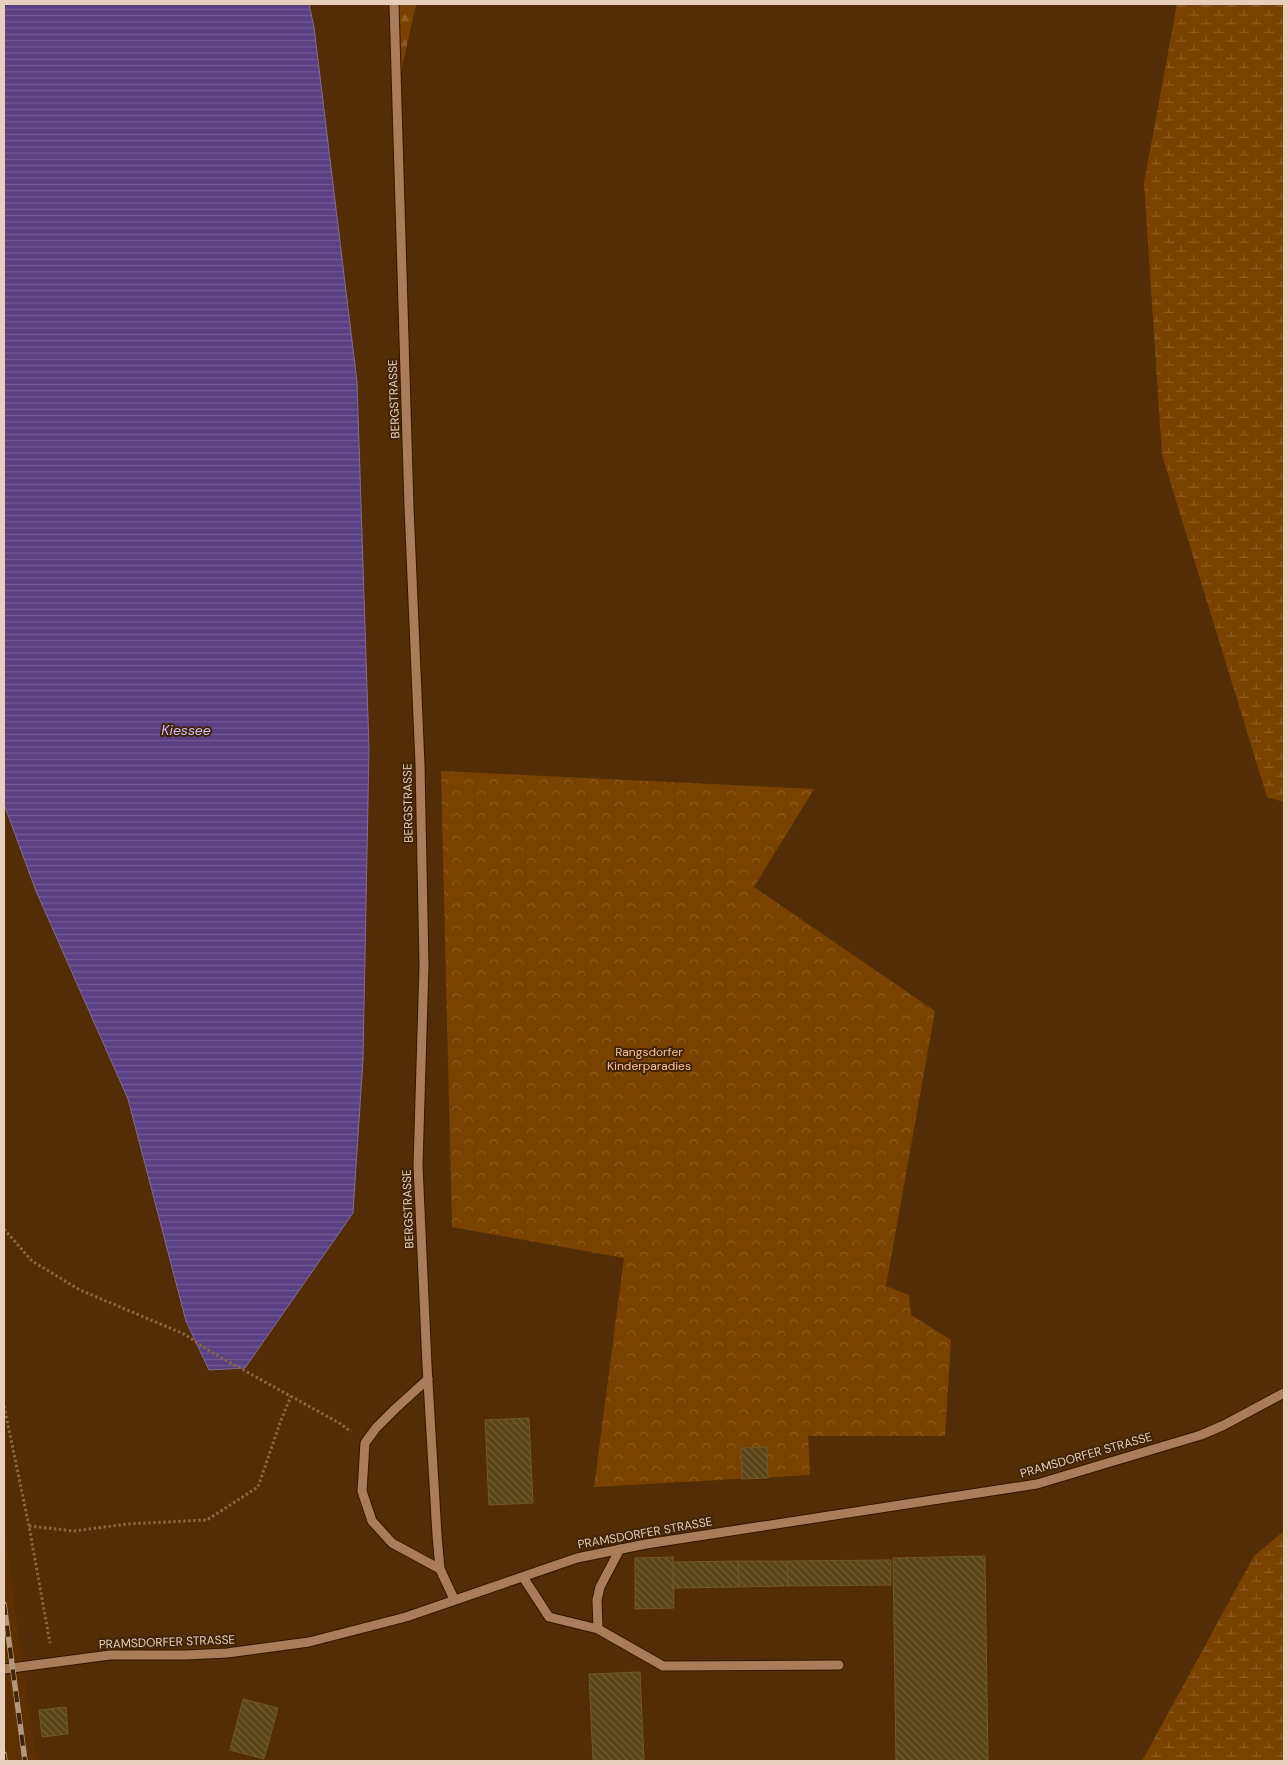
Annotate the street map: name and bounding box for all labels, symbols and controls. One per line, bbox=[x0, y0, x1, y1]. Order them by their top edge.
street label: BERGSTRASSE bbox=[385, 359, 403, 439]
water label: Kiessee bbox=[161, 721, 211, 739]
street label: BERGSTRASSE bbox=[399, 763, 417, 843]
park label: Rangsdorfer Kinderparadies bbox=[607, 1044, 691, 1074]
street label: BERGSTRASSE bbox=[399, 1169, 417, 1249]
street label: PRAMSDORFER STRASSE bbox=[1018, 1428, 1154, 1482]
street label: PRAMSDORFER STRASSE bbox=[576, 1513, 714, 1553]
street label: PRAMSDORFER STRASSE bbox=[98, 1632, 236, 1652]

